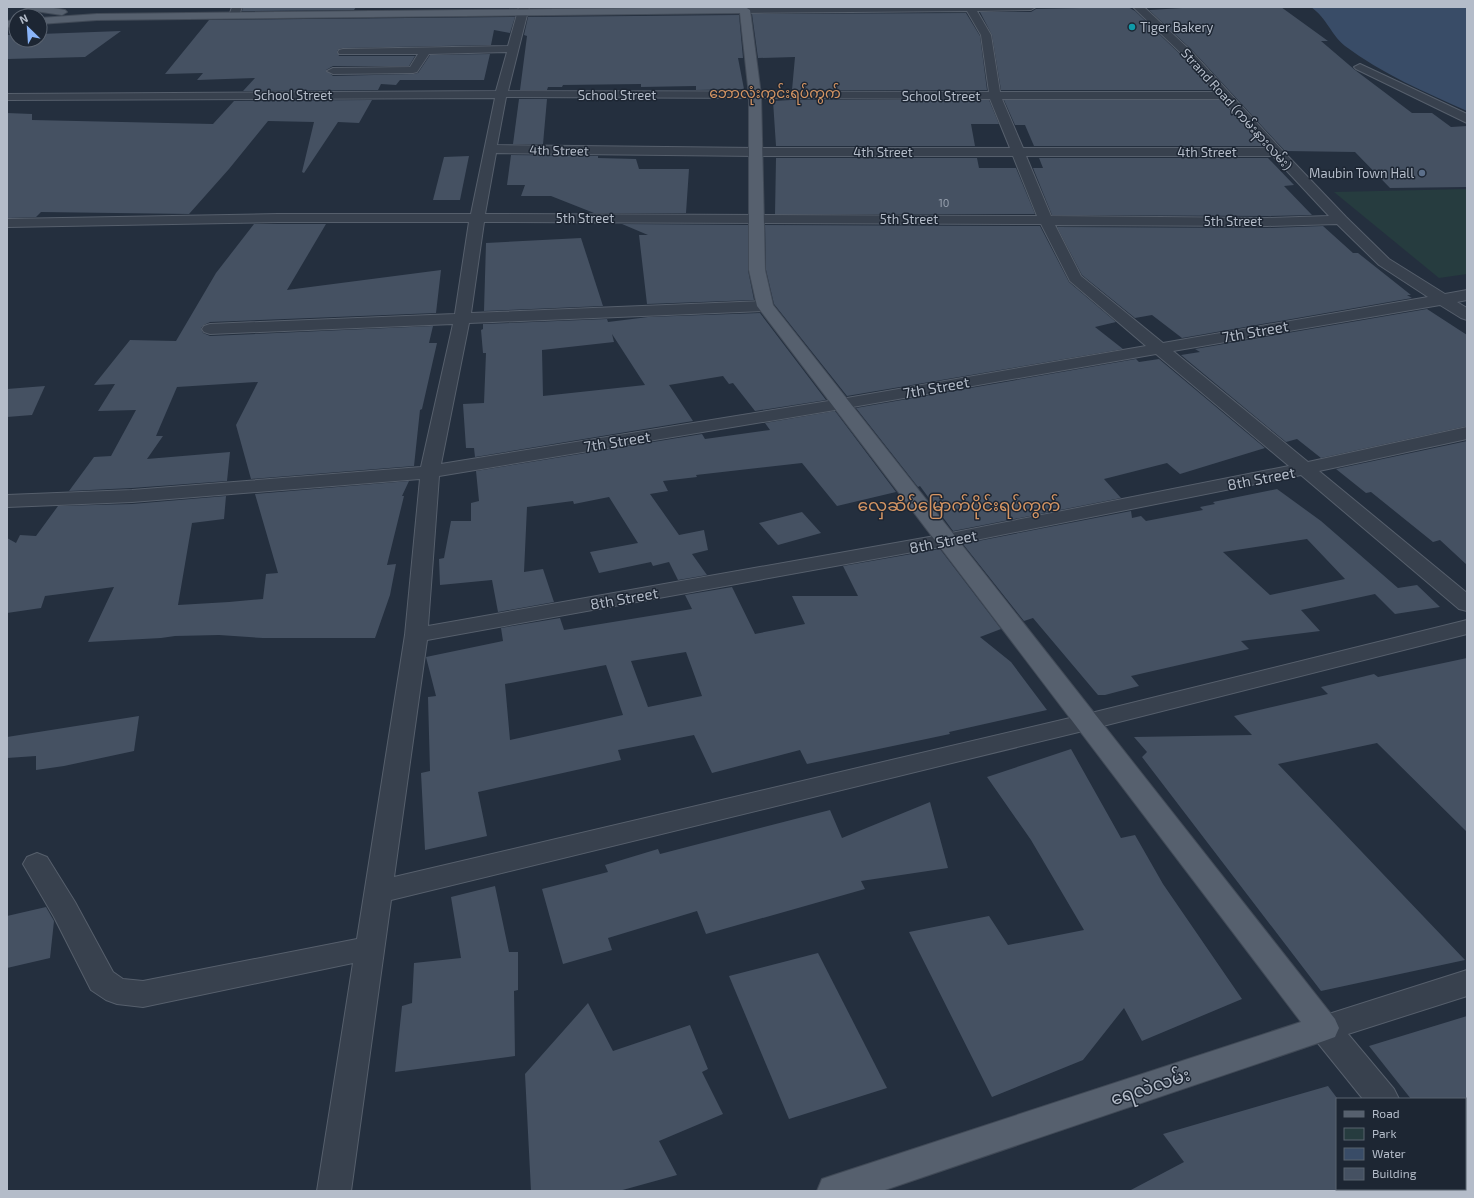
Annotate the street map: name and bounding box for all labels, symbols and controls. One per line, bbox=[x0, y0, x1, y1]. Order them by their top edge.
north arrow bbox=[8, 8, 48, 48]
text: N bbox=[17, 11, 30, 26]
place label: Tiger Bakery bbox=[1140, 19, 1214, 35]
marker: Tiger Bakery bbox=[1127, 22, 1137, 32]
street label: Strand Road (ကမ်းနားလမ်း) bbox=[1176, 45, 1296, 175]
district label: ဘောလုံးကွင်းရပ်ကွက် bbox=[709, 83, 841, 105]
street label: School Street bbox=[254, 87, 332, 103]
street label: School Street bbox=[578, 87, 656, 103]
street label: School Street bbox=[902, 88, 980, 104]
street label: 4th Street bbox=[529, 141, 589, 159]
street label: 4th Street bbox=[853, 144, 913, 160]
street label: 4th Street bbox=[1177, 144, 1237, 160]
place label: Maubin Town Hall bbox=[1309, 165, 1414, 181]
marker: Maubin Town Hall bbox=[1417, 168, 1427, 178]
house number: 10 bbox=[938, 196, 950, 209]
street label: 5th Street bbox=[556, 210, 614, 226]
street label: 5th Street bbox=[880, 211, 938, 227]
street label: 5th Street bbox=[1204, 213, 1262, 229]
street label: 7th Street bbox=[1220, 316, 1290, 346]
street label: 7th Street bbox=[901, 372, 971, 402]
street label: 7th Street bbox=[582, 427, 652, 455]
street label: 8th Street bbox=[1226, 463, 1297, 493]
district label: လှေဆိပ်မြောက်ပိုင်းရပ်ကွက် bbox=[858, 494, 1060, 520]
street label: 8th Street bbox=[908, 526, 979, 556]
street label: 8th Street bbox=[589, 583, 660, 613]
street label: ရေလဲလမ်း bbox=[1107, 1062, 1194, 1114]
legend bbox=[1336, 1098, 1466, 1190]
text: Road bbox=[1372, 1106, 1400, 1120]
text: Park bbox=[1372, 1126, 1397, 1140]
text: Water bbox=[1372, 1146, 1406, 1160]
text: Building bbox=[1372, 1166, 1417, 1180]

